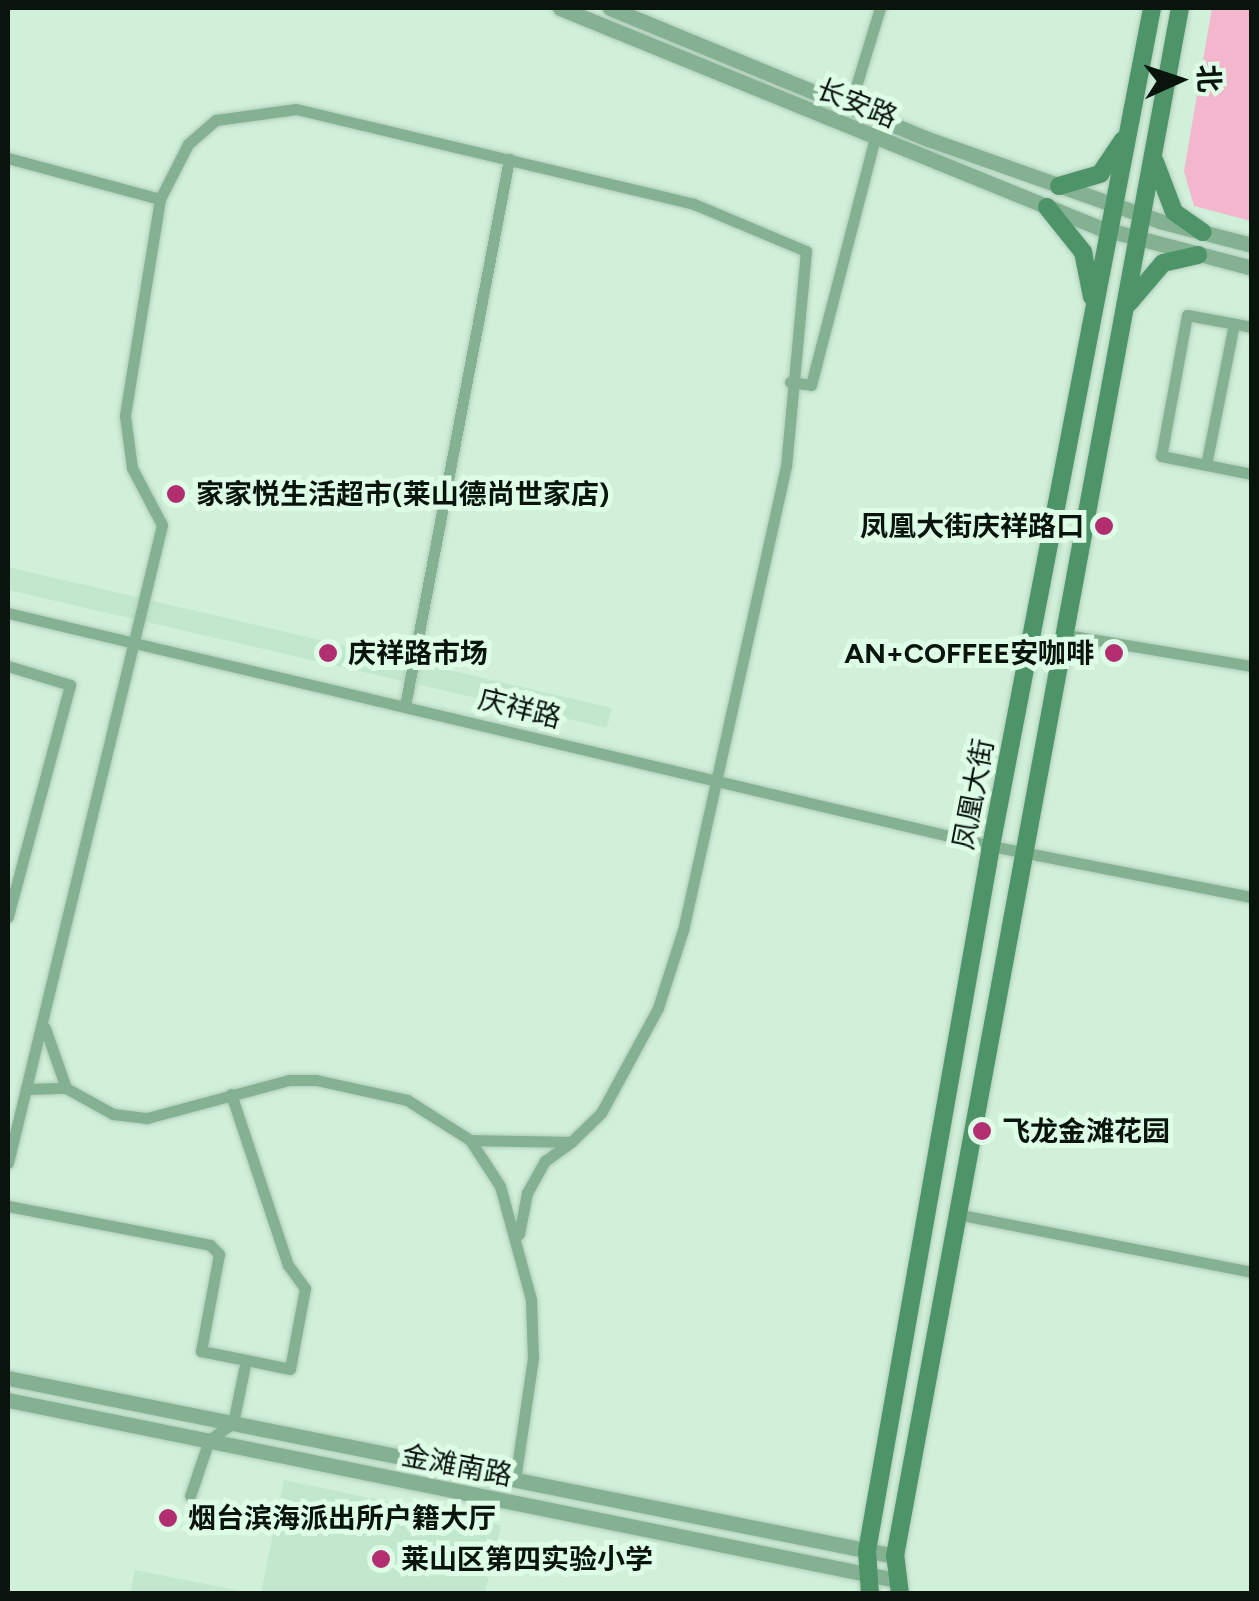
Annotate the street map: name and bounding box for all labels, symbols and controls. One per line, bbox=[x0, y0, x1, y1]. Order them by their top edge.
north arrow bbox=[1129, 30, 1229, 130]
text: 北 bbox=[1191, 64, 1227, 93]
street label: 长安路 bbox=[812, 72, 902, 134]
place label: 家家悦生活超市(莱山德尚世家店) bbox=[196, 477, 609, 511]
marker: 家家悦生活超市(莱山德尚世家店) bbox=[165, 483, 187, 505]
place label: 凤凰大街庆祥路口 bbox=[860, 509, 1084, 543]
marker: 凤凰大街庆祥路口 bbox=[1093, 515, 1115, 537]
place label: 庆祥路市场 bbox=[348, 636, 488, 670]
place label: AN+COFFEE安咖啡 bbox=[844, 636, 1094, 670]
marker: 庆祥路市场 bbox=[317, 642, 339, 664]
marker: AN+COFFEE安咖啡 bbox=[1103, 642, 1125, 664]
street label: 庆祥路 bbox=[475, 682, 565, 734]
street label: 凤凰大街 bbox=[946, 736, 1000, 852]
place label: 飞龙金滩花园 bbox=[1002, 1114, 1170, 1148]
marker: 飞龙金滩花园 bbox=[971, 1120, 993, 1142]
street label: 金滩南路 bbox=[399, 1438, 515, 1492]
place label: 烟台滨海派出所户籍大厅 bbox=[188, 1501, 496, 1535]
marker: 烟台滨海派出所户籍大厅 bbox=[157, 1507, 179, 1529]
place label: 莱山区第四实验小学 bbox=[401, 1542, 653, 1576]
marker: 莱山区第四实验小学 bbox=[370, 1548, 392, 1570]

